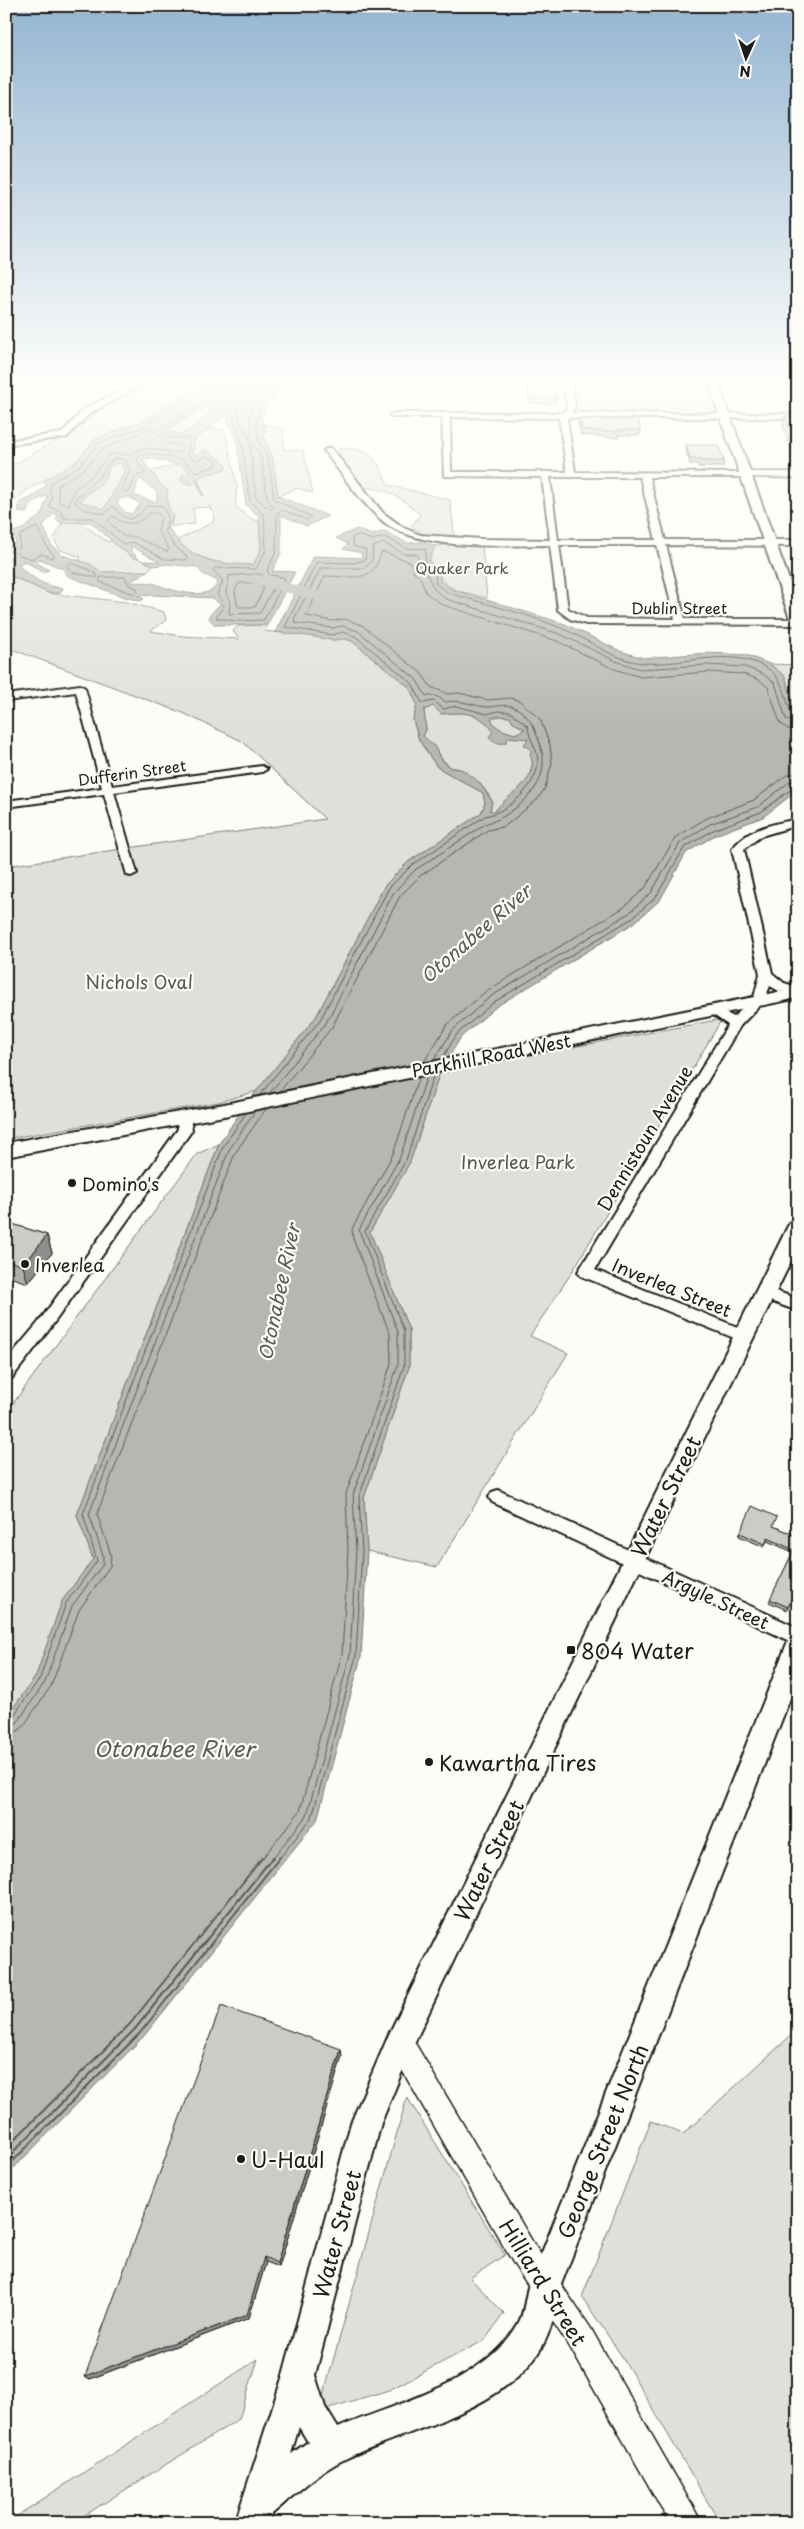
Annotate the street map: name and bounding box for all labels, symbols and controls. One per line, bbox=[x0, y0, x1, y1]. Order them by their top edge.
north arrow bbox=[722, 32, 772, 82]
text: N bbox=[739, 61, 751, 82]
park label: Quaker Park bbox=[415, 556, 509, 579]
street label: Dublin Street bbox=[631, 596, 727, 619]
street label: Dufferin Street bbox=[76, 753, 188, 791]
water label: Otonabee River bbox=[413, 875, 538, 989]
park label: Nichols Oval bbox=[85, 968, 193, 995]
street label: Parkhill Road West bbox=[409, 1026, 573, 1084]
street label: Dennistoun Avenue bbox=[590, 1060, 698, 1216]
park label: Inverlea Park bbox=[461, 1148, 575, 1175]
place label: Domino's bbox=[82, 1170, 159, 1197]
marker: Domino's bbox=[66, 1177, 78, 1189]
water label: Otonabee River bbox=[250, 1219, 307, 1363]
place label: Inverlea bbox=[35, 1251, 105, 1278]
street label: Inverlea Street bbox=[608, 1251, 736, 1323]
marker: Inverlea bbox=[19, 1258, 31, 1270]
street label: Water Street bbox=[622, 1430, 708, 1562]
street label: Argyle Street bbox=[658, 1563, 774, 1635]
place label: 804 Water bbox=[581, 1634, 694, 1666]
marker: 804 Water bbox=[565, 1644, 577, 1656]
water label: Otonabee River bbox=[94, 1731, 257, 1764]
place label: Kawartha Tires bbox=[439, 1746, 596, 1778]
marker: Kawartha Tires bbox=[423, 1756, 435, 1768]
street label: Water Street bbox=[445, 1794, 531, 1926]
street label: George Street North bbox=[548, 2039, 656, 2243]
place label: U-Haul bbox=[251, 2143, 325, 2175]
marker: U-Haul bbox=[235, 2153, 247, 2165]
street label: Water Street bbox=[304, 2166, 368, 2302]
street label: Hilliard Street bbox=[492, 2212, 596, 2352]

